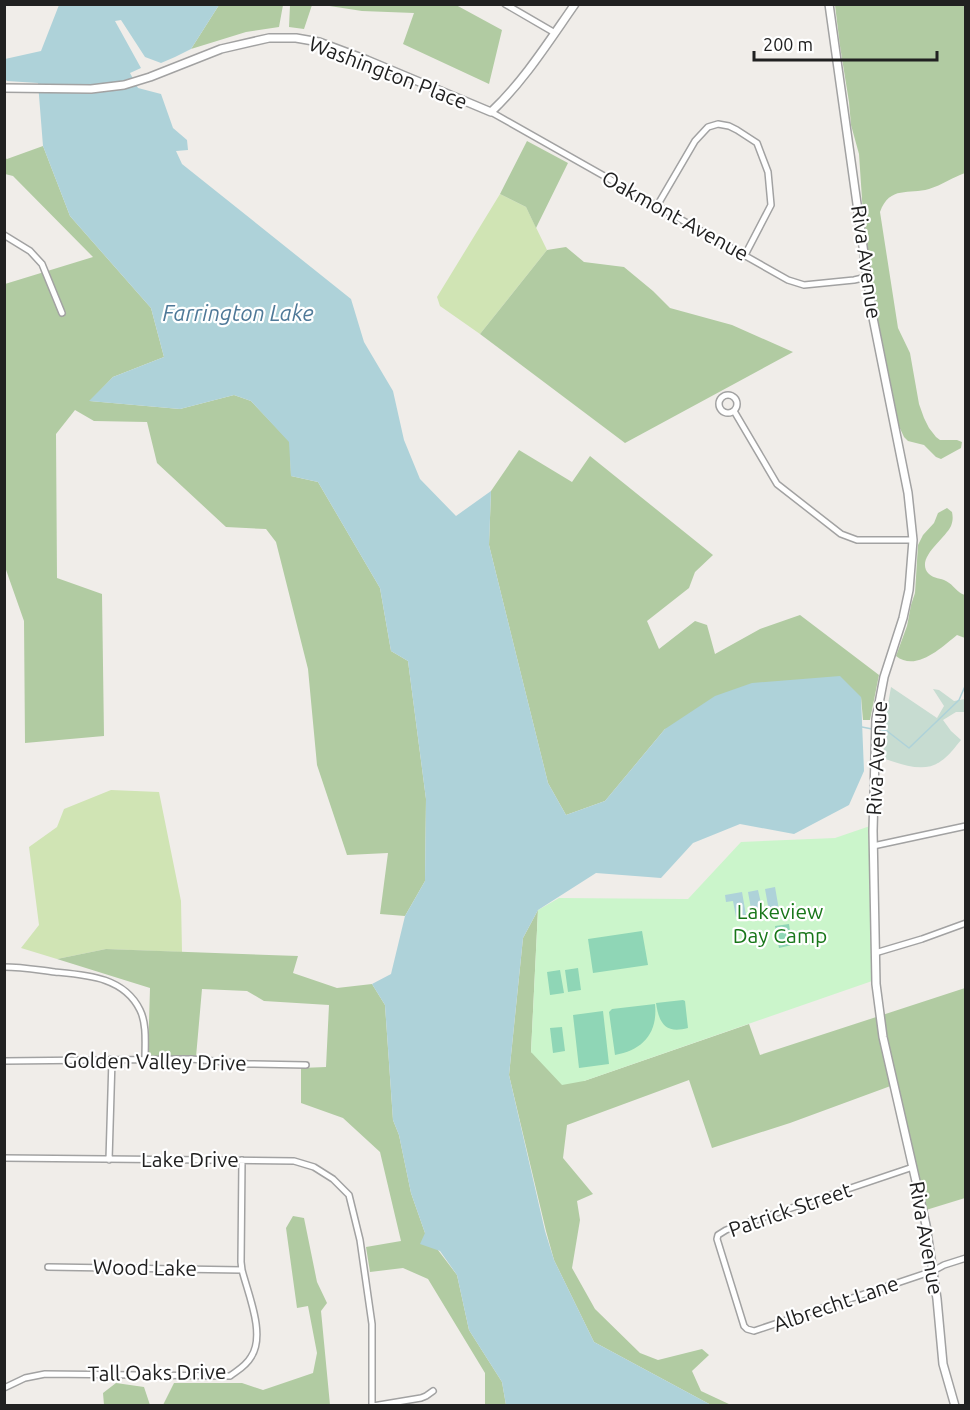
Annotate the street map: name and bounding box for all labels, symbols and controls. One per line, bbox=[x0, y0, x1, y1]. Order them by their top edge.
scale bar bbox=[754, 24, 937, 62]
street label: Washington Place bbox=[306, 31, 471, 113]
text: 200 m bbox=[763, 34, 813, 54]
street label: Oakmont Avenue bbox=[598, 165, 753, 265]
street label: Riva Avenue bbox=[847, 203, 887, 320]
water label: Farrington Lake bbox=[162, 300, 314, 325]
street label: Riva Avenue bbox=[861, 700, 891, 816]
park label: Lakeview Day Camp bbox=[733, 899, 827, 947]
street label: Golden Valley Drive bbox=[63, 1047, 247, 1075]
street label: Lake Drive bbox=[141, 1147, 239, 1171]
street label: Patrick Street bbox=[725, 1177, 854, 1241]
street label: Riva Avenue bbox=[905, 1179, 949, 1296]
street label: Wood Lake bbox=[93, 1254, 197, 1280]
street label: Albrecht Lane bbox=[770, 1270, 901, 1336]
street label: Tall Oaks Drive bbox=[87, 1359, 227, 1385]

